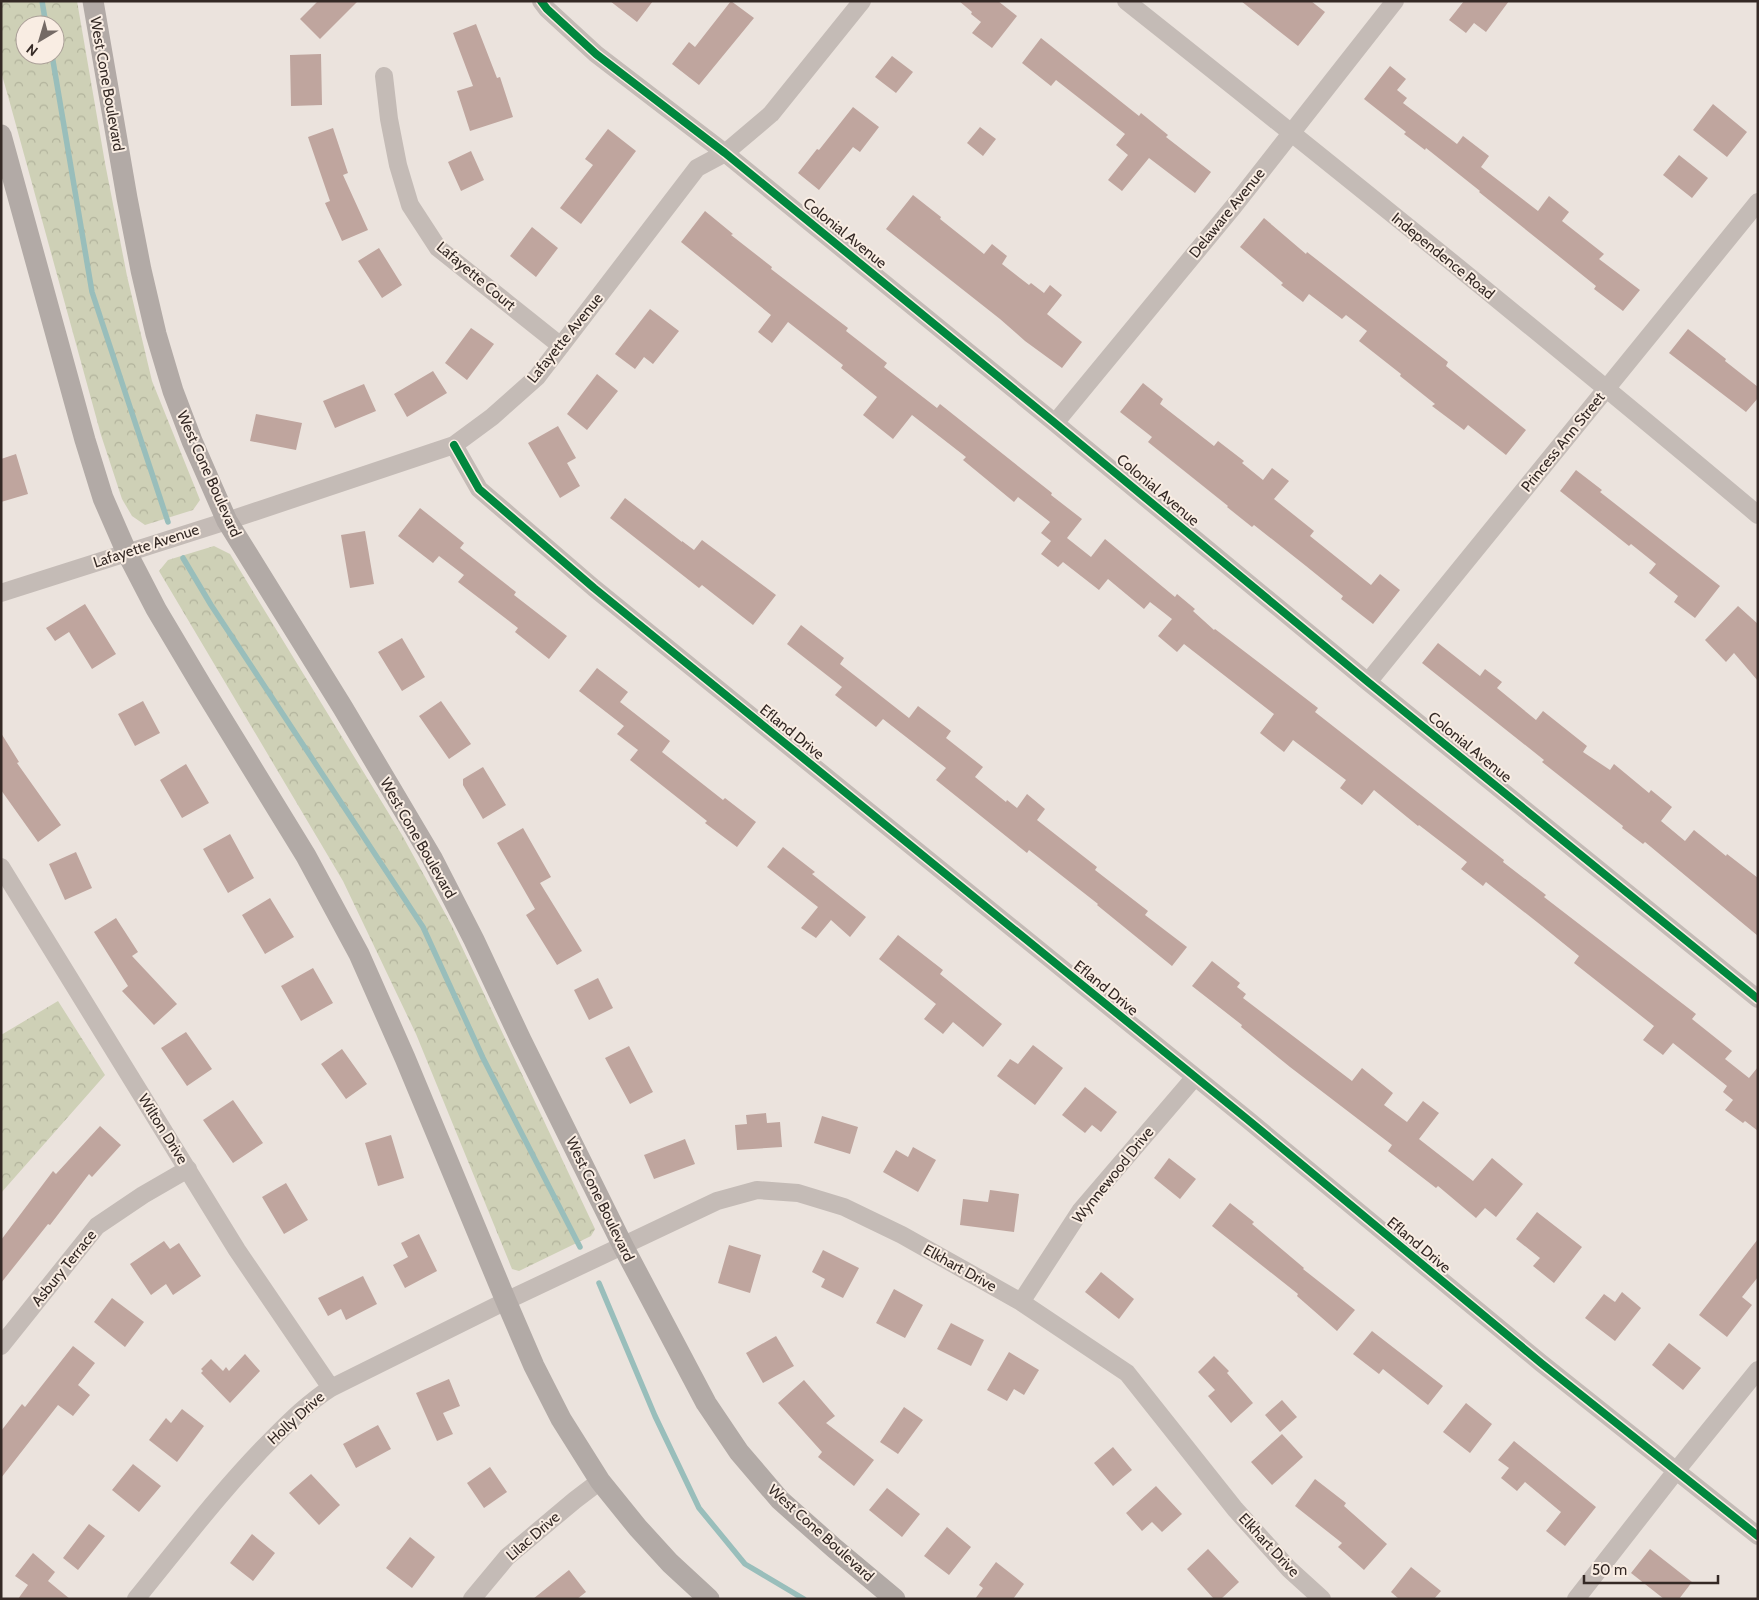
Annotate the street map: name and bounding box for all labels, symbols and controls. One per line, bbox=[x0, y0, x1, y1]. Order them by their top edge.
north arrow bbox=[15, 15, 65, 65]
street label: West Cone Boulevard bbox=[86, 15, 128, 153]
text: N bbox=[23, 40, 41, 60]
street label: Delaware Avenue bbox=[1185, 164, 1269, 261]
street label: Colonial Avenue bbox=[800, 194, 891, 272]
street label: Independence Road bbox=[1388, 209, 1498, 303]
street label: Lafayette Court bbox=[433, 238, 519, 314]
street label: Lafayette Avenue bbox=[523, 289, 607, 386]
street label: Princess Ann Street bbox=[1517, 389, 1609, 495]
street label: West Cone Boulevard bbox=[173, 408, 245, 540]
street label: Colonial Avenue bbox=[1113, 450, 1203, 530]
street label: Lafayette Avenue bbox=[91, 520, 201, 572]
street label: Efland Drive bbox=[756, 701, 828, 764]
street label: Colonial Avenue bbox=[1425, 708, 1516, 786]
street label: West Cone Boulevard bbox=[376, 775, 460, 901]
street label: Efland Drive bbox=[1070, 957, 1142, 1020]
street label: Wilton Drive bbox=[134, 1091, 192, 1168]
street label: Wynnewood Drive bbox=[1069, 1123, 1158, 1227]
street label: West Cone Boulevard bbox=[562, 1134, 638, 1264]
street label: Efland Drive bbox=[1384, 1213, 1455, 1277]
street label: Asbury Terrace bbox=[28, 1226, 100, 1310]
street label: Elkhart Drive bbox=[920, 1241, 1000, 1296]
street label: Holly Drive bbox=[264, 1388, 328, 1448]
street label: West Cone Boulevard bbox=[764, 1481, 878, 1585]
street label: Lilac Drive bbox=[502, 1508, 564, 1564]
street label: Elkhart Drive bbox=[1235, 1509, 1303, 1581]
scale bar bbox=[1584, 1552, 1718, 1584]
text: 50 m bbox=[1592, 1561, 1627, 1579]

